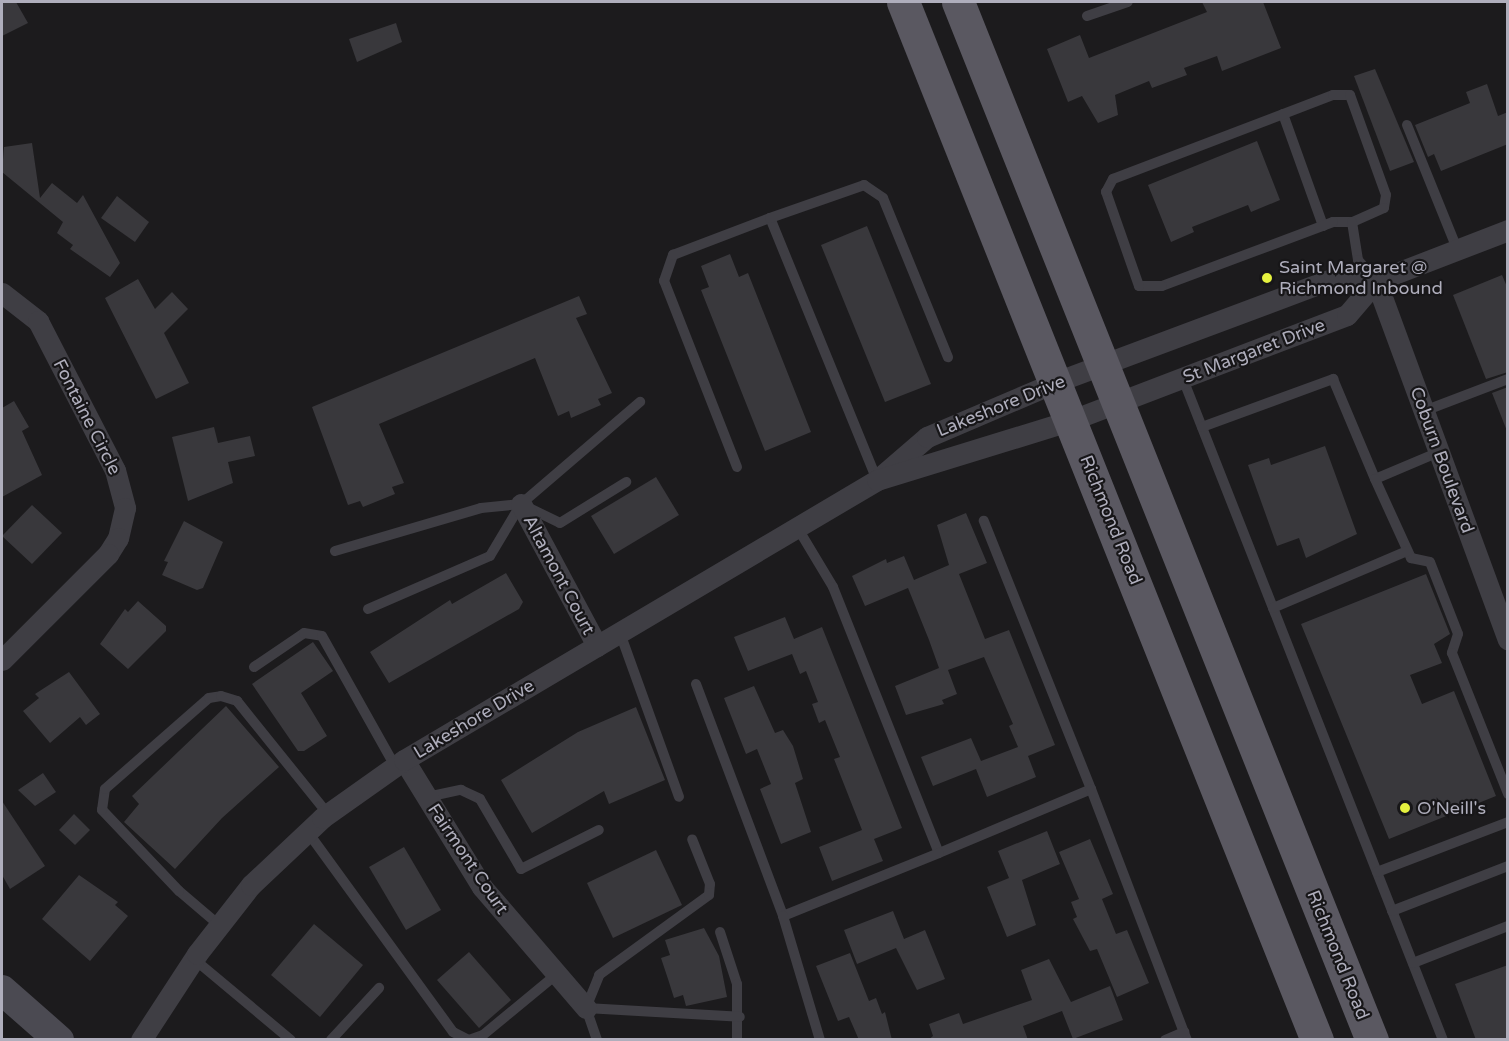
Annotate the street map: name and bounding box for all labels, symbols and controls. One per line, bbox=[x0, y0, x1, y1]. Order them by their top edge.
place label: Saint Margaret @ Richmond Inbound bbox=[1279, 257, 1443, 300]
marker: Saint Margaret @ Richmond Inbound bbox=[1260, 271, 1274, 285]
street label: St Margaret Drive bbox=[1180, 314, 1328, 388]
street label: Fontaine Circle bbox=[49, 355, 125, 479]
street label: Lakeshore Drive bbox=[934, 370, 1068, 442]
street label: Coburn Boulevard bbox=[1405, 384, 1479, 536]
street label: Richmond Road bbox=[1075, 452, 1147, 588]
street label: Altamont Court bbox=[518, 511, 600, 639]
street label: Lakeshore Drive bbox=[410, 675, 538, 763]
place label: O'Neill's bbox=[1417, 797, 1486, 819]
street label: Fairmont Court bbox=[423, 800, 513, 918]
marker: O'Neill's bbox=[1398, 801, 1412, 815]
street label: Richmond Road bbox=[1302, 887, 1374, 1023]

